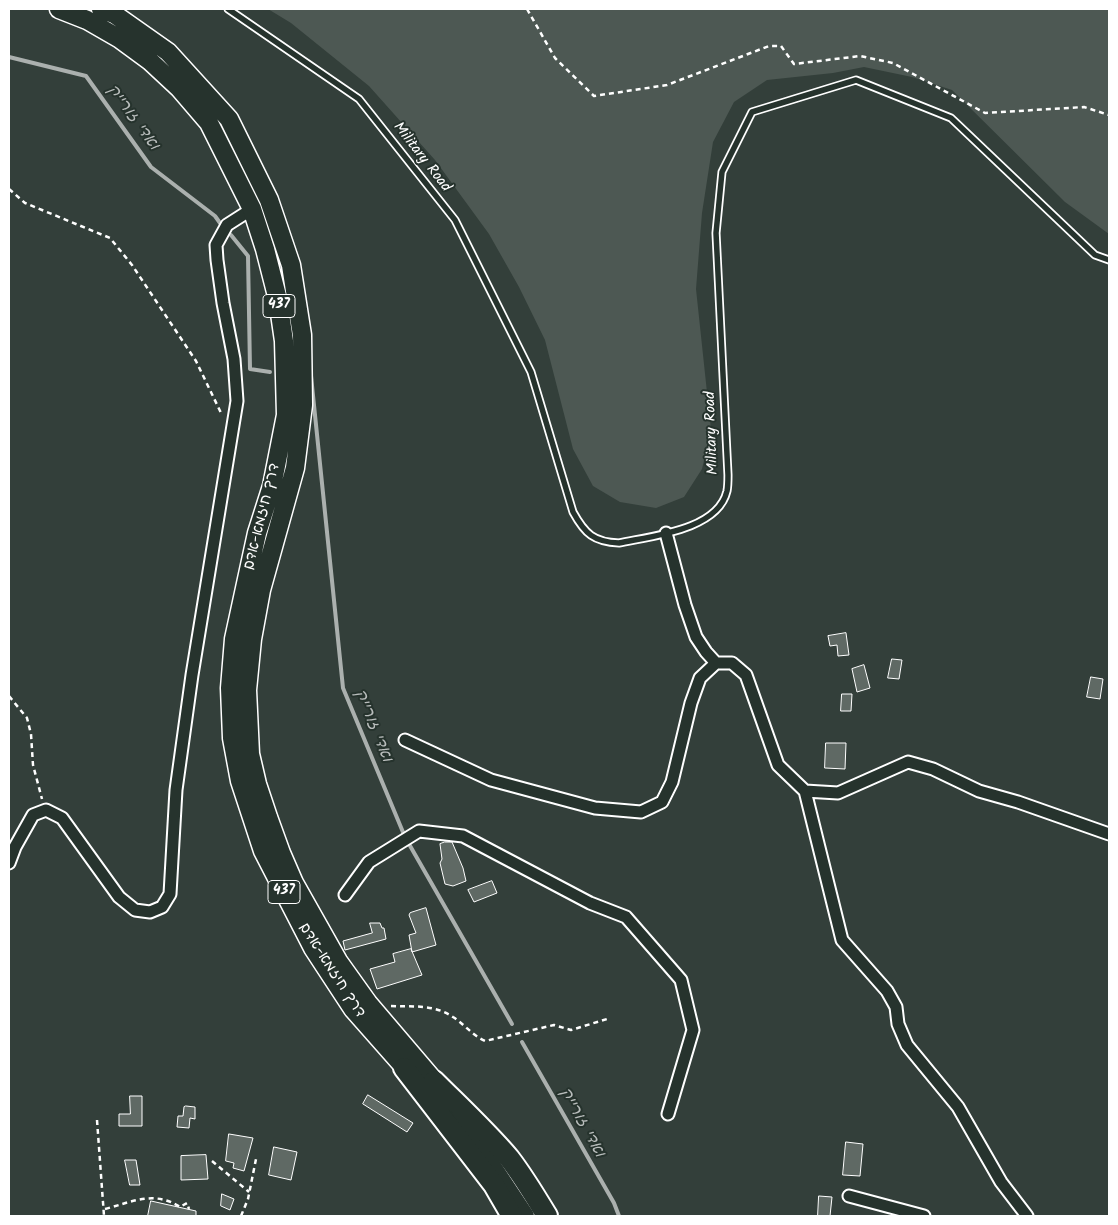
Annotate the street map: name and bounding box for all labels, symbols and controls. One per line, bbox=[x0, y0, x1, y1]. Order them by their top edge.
water label: ואדי זורייק bbox=[102, 81, 162, 155]
street label: Military Road bbox=[388, 120, 454, 196]
road number: 437 bbox=[263, 294, 295, 318]
street label: Military Road bbox=[703, 391, 723, 475]
street label: דרך חיזמא-אדם bbox=[241, 462, 285, 572]
water label: ואדי זורייק bbox=[349, 687, 395, 765]
road number: 437 bbox=[268, 880, 300, 904]
street label: דרך חיזמא-אדם bbox=[294, 920, 368, 1022]
water label: ואדי זורייק bbox=[554, 1085, 608, 1161]

